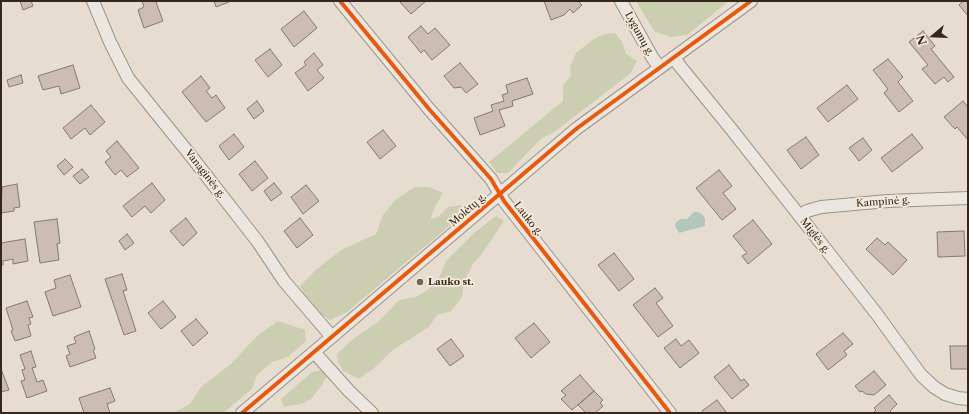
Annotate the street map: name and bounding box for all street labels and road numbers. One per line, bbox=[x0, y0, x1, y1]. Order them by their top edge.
street label: Lygumų g. bbox=[622, 10, 656, 58]
street label: Vanaginės g. bbox=[182, 147, 228, 201]
street label: Molėtų g. bbox=[447, 191, 489, 229]
street label: Kampinė g. bbox=[856, 194, 910, 210]
street label: Lauko g. bbox=[511, 200, 545, 238]
street label: Miglės g. bbox=[797, 216, 833, 256]

